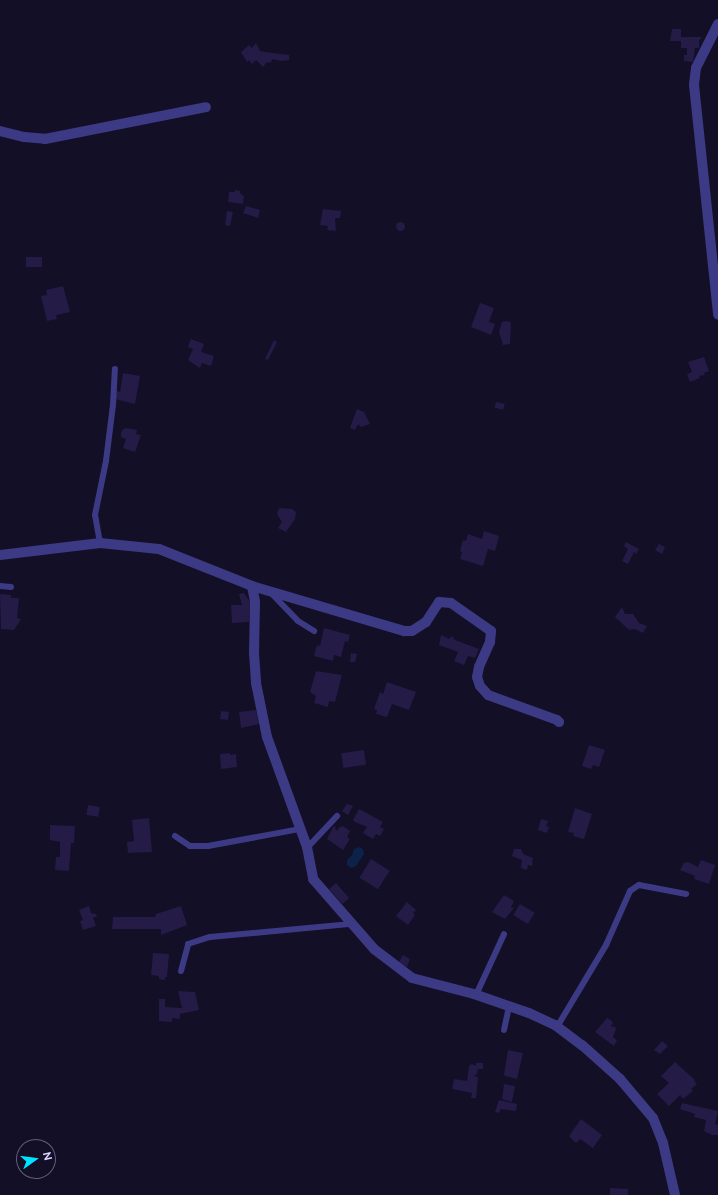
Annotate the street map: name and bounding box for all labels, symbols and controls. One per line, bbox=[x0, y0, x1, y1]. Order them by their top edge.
north arrow bbox=[16, 1139, 56, 1179]
text: N bbox=[40, 1151, 54, 1162]

